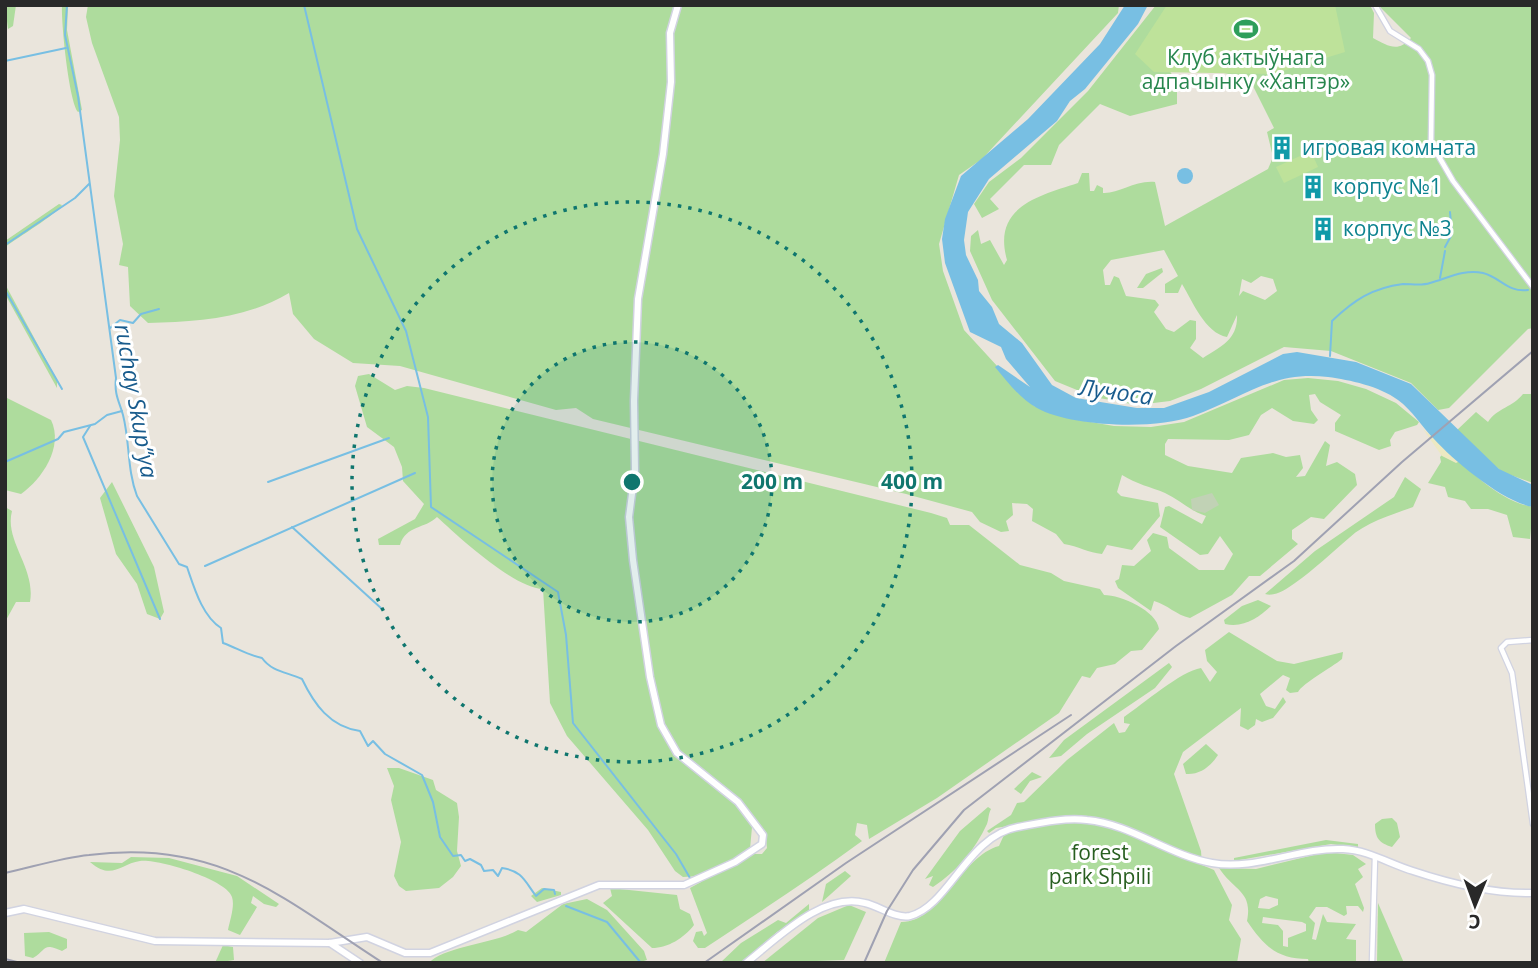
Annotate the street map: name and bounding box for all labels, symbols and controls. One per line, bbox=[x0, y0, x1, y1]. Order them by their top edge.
sports icon: Клуб актыўнага адпачынку «Хантэр» bbox=[1232, 15, 1260, 43]
place label: Клуб актыўнага адпачынку «Хантэр» bbox=[1142, 43, 1350, 95]
place label: игровая комната bbox=[1302, 133, 1476, 161]
building icon: игровая комната bbox=[1268, 134, 1296, 162]
place label: корпус №1 bbox=[1333, 172, 1442, 200]
building icon: корпус №1 bbox=[1299, 173, 1327, 201]
place label: корпус №3 bbox=[1343, 214, 1452, 242]
building icon: корпус №3 bbox=[1309, 215, 1337, 243]
water label: ruchay Skup’’ya bbox=[108, 321, 166, 481]
water label: Лучоса bbox=[1076, 370, 1155, 412]
text: 200 m bbox=[741, 467, 803, 495]
text: 400 m bbox=[881, 467, 943, 495]
centre of rings bbox=[620, 470, 644, 494]
park label: forest park Shpili bbox=[1049, 838, 1151, 890]
north arrow bbox=[1440, 870, 1510, 940]
text: С bbox=[1468, 909, 1481, 935]

